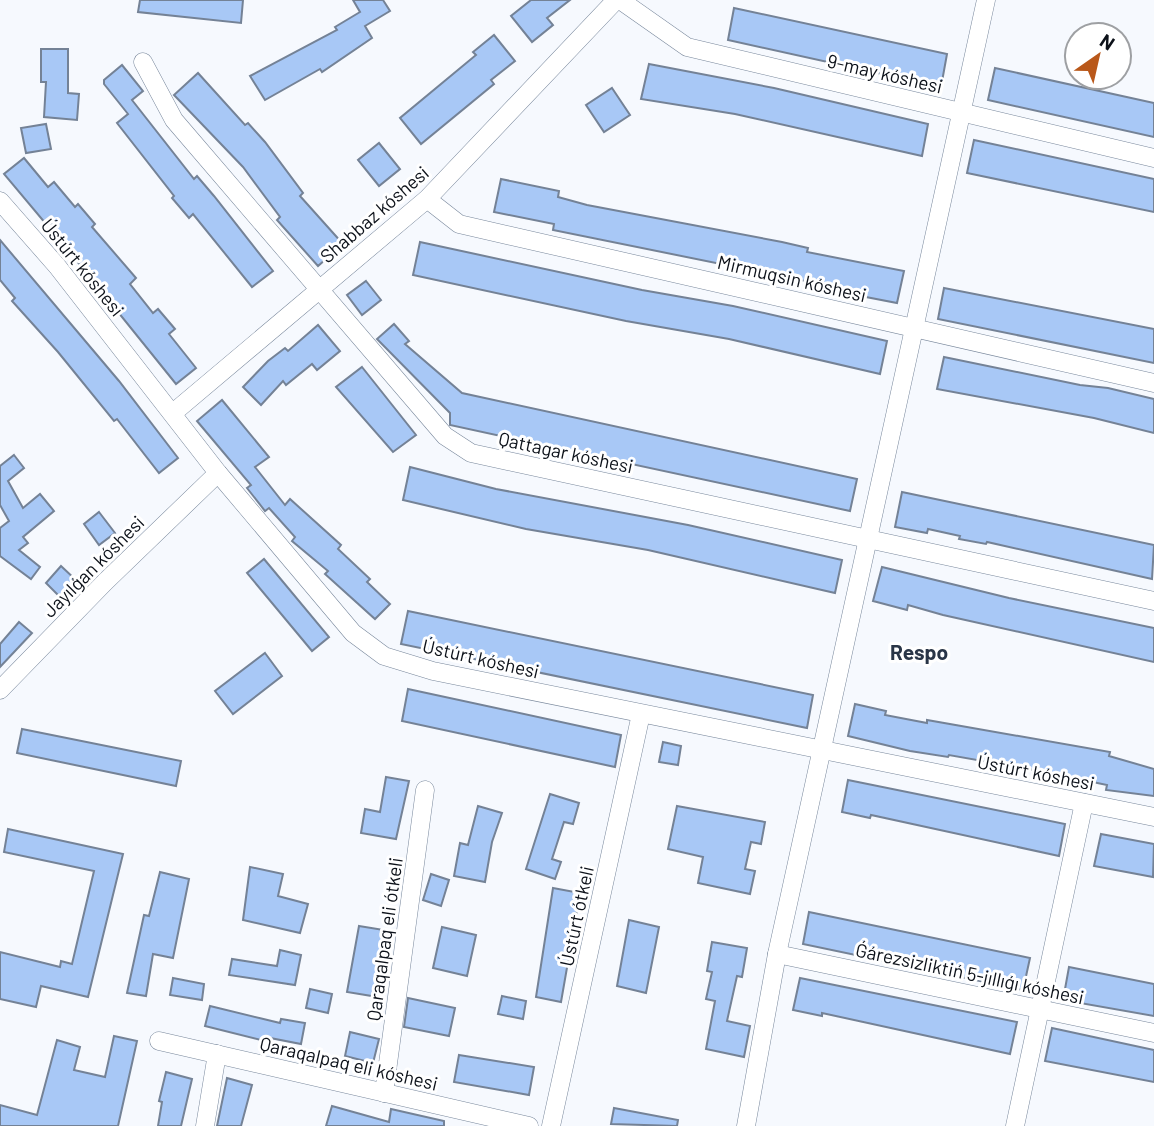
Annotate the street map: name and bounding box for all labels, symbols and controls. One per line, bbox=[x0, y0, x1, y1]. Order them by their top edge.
north arrow bbox=[1063, 21, 1133, 91]
text: N bbox=[1096, 28, 1119, 55]
street label: 9-may kóshesi bbox=[825, 49, 945, 97]
street label: Shabbaz kóshesi bbox=[315, 161, 433, 267]
street label: Ústúrt kóshesi bbox=[37, 214, 129, 320]
street label: Mirmuqsin kóshesi bbox=[715, 250, 869, 306]
street label: Qattagar kóshesi bbox=[497, 426, 635, 478]
street label: Jayılǵan kóshesi bbox=[37, 510, 149, 622]
street label: Ústúrt kóshesi bbox=[420, 633, 542, 683]
district label: Respo bbox=[890, 639, 948, 664]
street label: Ústúrt kóshesi bbox=[975, 749, 1097, 795]
street label: Qaraqalpaq eli ótkeli bbox=[361, 856, 407, 1022]
street label: Ústúrt ótkeli bbox=[554, 864, 598, 968]
street label: Ǵárezsizliktiń 5-jıllıǵı kóshesi bbox=[854, 938, 1086, 1008]
street label: Qaraqalpaq eli kóshesi bbox=[258, 1031, 440, 1095]

